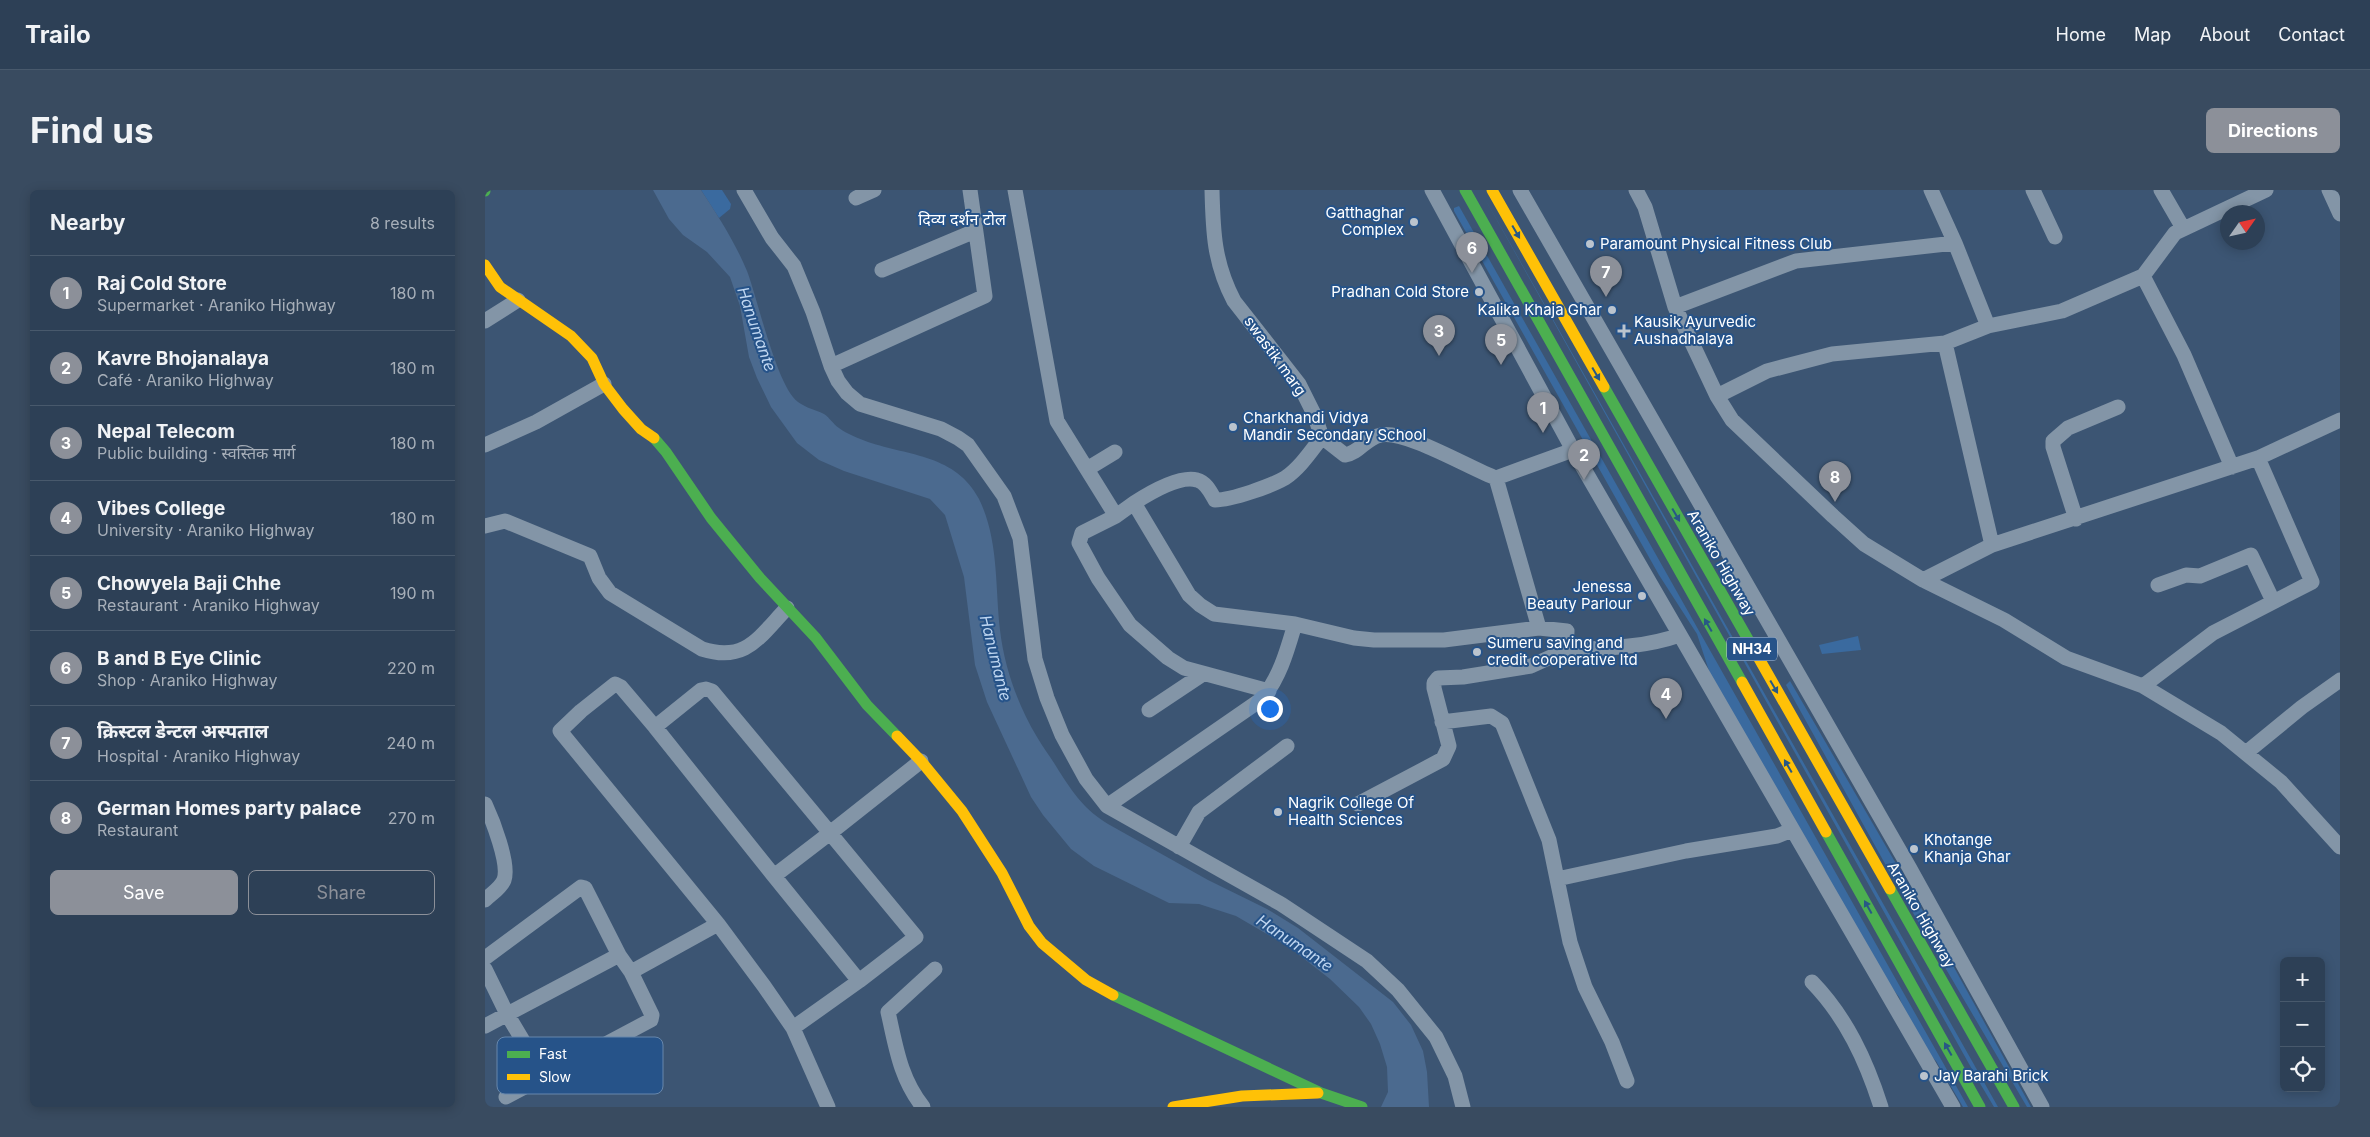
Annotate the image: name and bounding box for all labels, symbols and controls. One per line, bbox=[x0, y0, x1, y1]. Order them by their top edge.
text: Trailo bbox=[25, 20, 91, 49]
text: Home bbox=[2056, 24, 2106, 45]
text: Map bbox=[2134, 24, 2171, 45]
text: About bbox=[2199, 24, 2250, 45]
text: Contact bbox=[2278, 24, 2345, 45]
button: Directions bbox=[2206, 108, 2340, 153]
text: Find us bbox=[30, 109, 154, 151]
place label: Gatthaghar Complex bbox=[1326, 203, 1404, 239]
north arrow bbox=[2220, 205, 2265, 250]
district label: दिव्य दर्शन टोल bbox=[918, 209, 1007, 229]
text: Nearby bbox=[50, 210, 125, 235]
text: 8 results bbox=[370, 213, 435, 233]
marker: Gatthaghar Complex bbox=[1408, 216, 1420, 228]
one-way arrow bbox=[1511, 226, 1520, 239]
pin: 6 bbox=[1456, 232, 1488, 273]
place label: Paramount Physical Fitness Club bbox=[1600, 234, 1832, 253]
marker: Paramount Physical Fitness Club bbox=[1584, 238, 1596, 250]
pin: 7 bbox=[1590, 256, 1622, 297]
text: Raj Cold Store bbox=[97, 272, 227, 295]
place label: Pradhan Cold Store bbox=[1331, 282, 1469, 301]
text: 1 bbox=[63, 283, 69, 303]
text: 180 m bbox=[390, 283, 435, 303]
water label: Hanumante bbox=[733, 284, 781, 374]
marker: Pradhan Cold Store bbox=[1473, 286, 1485, 298]
text: Supermarket · Araniko Highway bbox=[97, 295, 336, 315]
place label: Kalika Khaja Ghar bbox=[1478, 300, 1602, 319]
marker: Kalika Khaja Ghar bbox=[1606, 304, 1618, 316]
street label: swastik marg bbox=[1240, 312, 1311, 399]
place label: Kausik Ayurvedic Aushadhalaya bbox=[1634, 312, 1756, 348]
pin: 3 bbox=[1423, 315, 1455, 356]
pin: 5 bbox=[1485, 324, 1517, 365]
marker: Kausik Ayurvedic Aushadhalaya bbox=[1618, 325, 1630, 337]
text: Kavre Bhojanalaya bbox=[97, 347, 269, 370]
text: 2 bbox=[61, 358, 71, 378]
text: 180 m bbox=[390, 358, 435, 378]
one-way arrow bbox=[1592, 366, 1600, 381]
text: Café · Araniko Highway bbox=[97, 370, 274, 390]
pin: 1 bbox=[1527, 392, 1559, 433]
place label: Charkhandi Vidya Mandir Secondary School bbox=[1243, 408, 1426, 444]
text: Nepal Telecom bbox=[97, 420, 235, 443]
marker: Charkhandi Vidya Mandir Secondary School bbox=[1227, 421, 1239, 433]
text: 3 bbox=[61, 433, 71, 453]
text: 180 m bbox=[390, 433, 435, 453]
pin: 2 bbox=[1568, 439, 1600, 480]
text: Public building · स्वस्तिक मार्ग bbox=[97, 443, 296, 463]
pin: 8 bbox=[1819, 461, 1851, 502]
text: Vibes College bbox=[97, 497, 225, 520]
street label: Araniko Highway bbox=[1683, 506, 1760, 620]
text: 4 bbox=[61, 508, 71, 528]
text: 180 m bbox=[390, 508, 435, 528]
one-way arrow bbox=[1672, 508, 1680, 522]
text: University · Araniko Highway bbox=[97, 520, 315, 540]
text: Chowyela Baji Chhe bbox=[97, 572, 281, 595]
place label: Jenessa Beauty Parlour bbox=[1527, 577, 1632, 613]
text: 5 bbox=[61, 583, 71, 603]
text: 190 m bbox=[390, 583, 435, 603]
marker: Jenessa Beauty Parlour bbox=[1636, 590, 1648, 602]
text: Restaurant · Araniko Highway bbox=[97, 595, 320, 615]
water label: Hanumante bbox=[976, 613, 1016, 703]
one-way arrow bbox=[1704, 618, 1713, 631]
place label: Sumeru saving and credit cooperative ltd bbox=[1487, 633, 1638, 669]
road number: NH34 bbox=[1727, 638, 1777, 660]
marker: Sumeru saving and credit cooperative ltd bbox=[1471, 646, 1483, 658]
text: B and B Eye Clinic bbox=[97, 647, 261, 670]
text: 6 bbox=[61, 658, 71, 678]
text: 220 m bbox=[387, 658, 435, 678]
text: Shop · Araniko Highway bbox=[97, 670, 278, 690]
pin: 4 bbox=[1650, 678, 1682, 719]
one-way arrow bbox=[1769, 680, 1778, 693]
your location bbox=[1257, 696, 1283, 722]
text: क्रिस्टल डेन्टल अस्पताल bbox=[97, 720, 268, 743]
text: 7 bbox=[61, 733, 71, 753]
text: 240 m bbox=[387, 733, 435, 753]
text: Hospital · Araniko Highway bbox=[97, 746, 300, 766]
one-way arrow bbox=[1784, 759, 1793, 772]
place label: Nagrik College Of Health Sciences bbox=[1288, 793, 1414, 829]
text: German Homes party palace bbox=[97, 797, 361, 820]
marker: Nagrik College Of Health Sciences bbox=[1272, 806, 1284, 818]
text: 8 bbox=[61, 808, 71, 828]
text: 270 m bbox=[388, 808, 435, 828]
text: Restaurant bbox=[97, 820, 178, 840]
place label: Khotange Khanja Ghar bbox=[1924, 830, 2011, 866]
marker: Khotange Khanja Ghar bbox=[1908, 843, 1920, 855]
street label: Araniko Highway bbox=[1883, 858, 1960, 972]
button: Save bbox=[50, 870, 238, 915]
button: Share bbox=[248, 870, 435, 915]
one-way arrow bbox=[1864, 900, 1872, 915]
water label: Hanumante bbox=[1253, 910, 1337, 976]
map controls bbox=[2280, 957, 2325, 1092]
button: + bbox=[2280, 957, 2325, 1002]
button: − bbox=[2280, 1002, 2325, 1047]
legend bbox=[497, 1037, 663, 1094]
one-way arrow bbox=[1943, 1043, 1952, 1056]
text: Fast bbox=[539, 1045, 567, 1062]
button: locate bbox=[2280, 1047, 2325, 1092]
place label: Jay Barahi Brick bbox=[1934, 1066, 2049, 1085]
text: Slow bbox=[539, 1068, 571, 1085]
marker: Jay Barahi Brick bbox=[1918, 1070, 1930, 1082]

